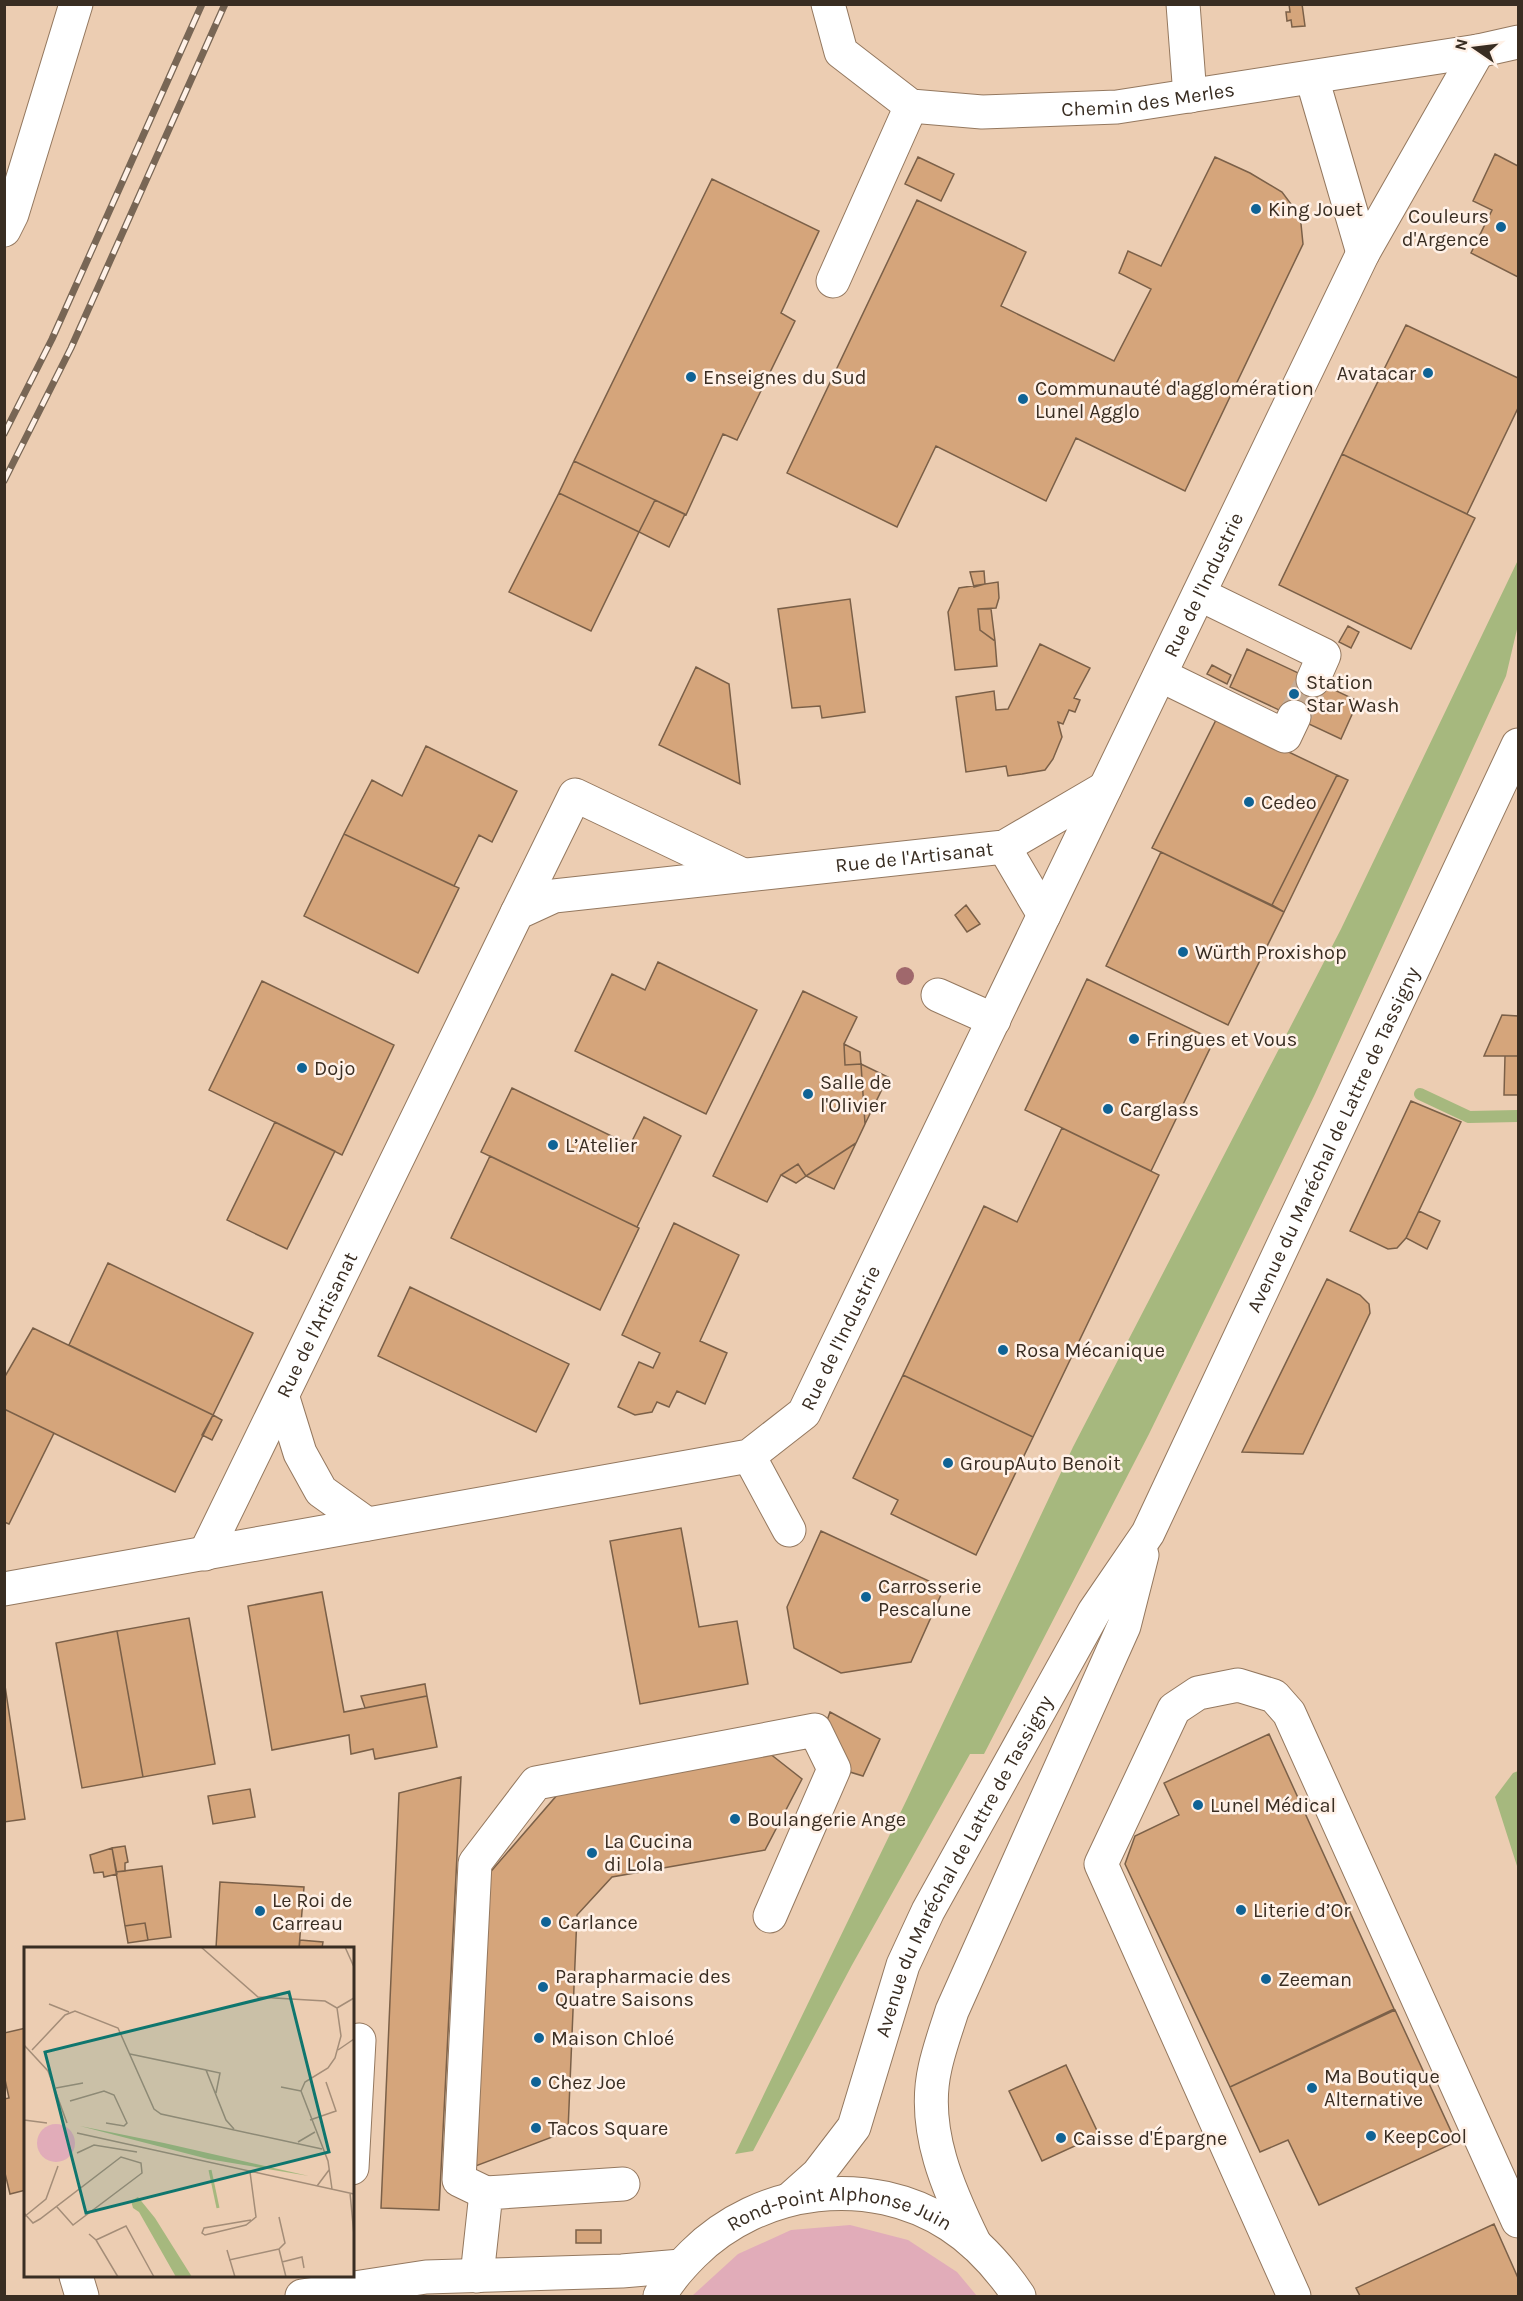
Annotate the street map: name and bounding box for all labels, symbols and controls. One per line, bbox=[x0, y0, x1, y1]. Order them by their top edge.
north arrow bbox=[1445, 18, 1505, 78]
text: N bbox=[1450, 37, 1472, 52]
street label: Chemin des Merles bbox=[1061, 78, 1236, 121]
place label: King Jouet bbox=[1268, 198, 1364, 221]
marker: King Jouet bbox=[1249, 202, 1263, 216]
place label: Couleurs d'Argence bbox=[1402, 205, 1489, 251]
marker: Couleurs d'Argence bbox=[1494, 220, 1508, 234]
place label: Avatacar bbox=[1337, 362, 1417, 385]
place label: Enseignes du Sud bbox=[703, 366, 867, 389]
marker: Avatacar bbox=[1421, 366, 1435, 380]
marker: Enseignes du Sud bbox=[684, 370, 698, 384]
place label: Communauté d'agglomération Lunel Agglo bbox=[1035, 377, 1314, 423]
marker: Communauté d'agglomération Lunel Agglo bbox=[1016, 392, 1030, 406]
street label: Rue de l'Industrie bbox=[1159, 509, 1248, 661]
place label: Station Star Wash bbox=[1306, 671, 1399, 717]
marker: Station Star Wash bbox=[1287, 687, 1301, 701]
place label: Cedeo bbox=[1261, 791, 1317, 814]
marker: Cedeo bbox=[1242, 795, 1256, 809]
street label: Rue de l'Artisanat bbox=[834, 837, 995, 877]
place label: Würth Proxishop bbox=[1195, 941, 1347, 964]
marker: Würth Proxishop bbox=[1176, 945, 1190, 959]
street label: Avenue du Maréchal de Lattre de Tassigny bbox=[1242, 963, 1424, 1316]
place label: Fringues et Vous bbox=[1146, 1028, 1297, 1051]
marker: Fringues et Vous bbox=[1127, 1032, 1141, 1046]
place label: Dojo bbox=[314, 1057, 355, 1080]
marker: Dojo bbox=[295, 1061, 309, 1075]
place label: Salle de l'Olivier bbox=[820, 1071, 891, 1117]
marker: Salle de l'Olivier bbox=[801, 1087, 815, 1101]
place label: Carglass bbox=[1120, 1098, 1199, 1121]
marker: Carglass bbox=[1101, 1102, 1115, 1116]
place label: L’Atelier bbox=[565, 1134, 638, 1157]
marker: L’Atelier bbox=[546, 1138, 560, 1152]
street label: Rue de l'Artisanat bbox=[272, 1248, 362, 1401]
street label: Rue de l'Industrie bbox=[796, 1262, 885, 1414]
place label: Rosa Mécanique bbox=[1015, 1339, 1165, 1362]
marker: Rosa Mécanique bbox=[996, 1343, 1010, 1357]
place label: GroupAuto Benoit bbox=[960, 1452, 1121, 1475]
marker: GroupAuto Benoit bbox=[941, 1456, 955, 1470]
place label: Carrosserie Pescalune bbox=[878, 1575, 981, 1621]
marker: Carrosserie Pescalune bbox=[859, 1590, 873, 1604]
street label: Avenue du Maréchal de Lattre de Tassigny bbox=[871, 1691, 1057, 2040]
place label: Lunel Médical bbox=[1210, 1794, 1336, 1817]
marker: Lunel Médical bbox=[1191, 1798, 1205, 1812]
place label: Boulangerie Ange bbox=[747, 1808, 906, 1831]
marker: Boulangerie Ange bbox=[728, 1812, 742, 1826]
place label: La Cucina di Lola bbox=[604, 1830, 693, 1876]
marker: La Cucina di Lola bbox=[585, 1846, 599, 1860]
place label: Le Roi de Carreau bbox=[272, 1889, 352, 1935]
place label: Literie d’Or bbox=[1253, 1899, 1351, 1922]
marker: Literie d’Or bbox=[1234, 1903, 1248, 1917]
marker: Le Roi de Carreau bbox=[253, 1904, 267, 1918]
place label: Carlance bbox=[558, 1911, 638, 1934]
marker: Carlance bbox=[539, 1915, 553, 1929]
inset map bbox=[24, 1947, 354, 2277]
place label: Parapharmacie des Quatre Saisons bbox=[555, 1965, 731, 2011]
place label: Zeeman bbox=[1278, 1968, 1352, 1991]
marker: Zeeman bbox=[1259, 1972, 1273, 1986]
marker: Parapharmacie des Quatre Saisons bbox=[536, 1980, 550, 1994]
place label: Maison Chloé bbox=[551, 2027, 674, 2050]
marker: Maison Chloé bbox=[532, 2031, 546, 2045]
place label: Ma Boutique Alternative bbox=[1324, 2065, 1440, 2111]
place label: Chez Joe bbox=[548, 2071, 626, 2094]
marker: Chez Joe bbox=[529, 2075, 543, 2089]
marker: Ma Boutique Alternative bbox=[1305, 2081, 1319, 2095]
place label: Tacos Square bbox=[548, 2117, 668, 2140]
marker: Tacos Square bbox=[529, 2121, 543, 2135]
place label: KeepCool bbox=[1383, 2125, 1467, 2148]
place label: Caisse d'Épargne bbox=[1073, 2126, 1227, 2150]
marker: KeepCool bbox=[1364, 2129, 1378, 2143]
marker: Caisse d'Épargne bbox=[1054, 2131, 1068, 2145]
text: Rond-Point Alphonse Juin bbox=[723, 2182, 956, 2236]
street label: Rond-Point Alphonse Juin bbox=[722, 2219, 956, 2243]

